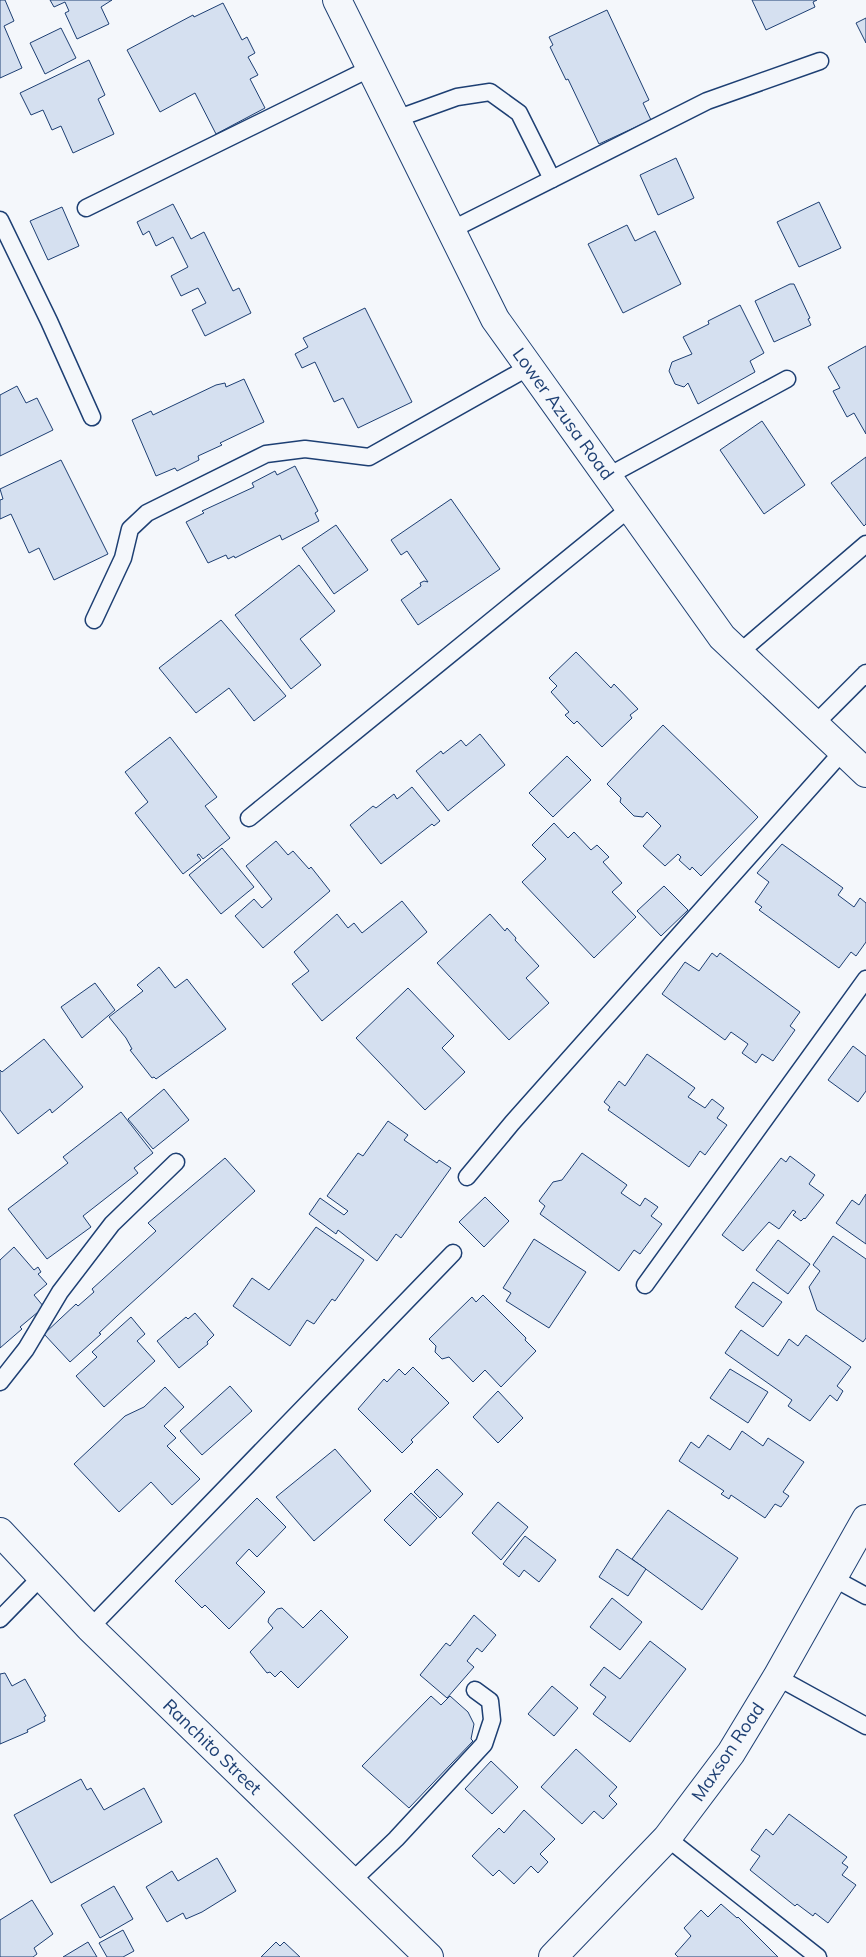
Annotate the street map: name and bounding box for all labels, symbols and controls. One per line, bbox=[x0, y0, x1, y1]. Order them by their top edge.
street label: Lower Azusa Road bbox=[508, 343, 619, 484]
street label: Ranchito Street bbox=[158, 1694, 267, 1800]
street label: Maxson Road bbox=[686, 1698, 769, 1806]

